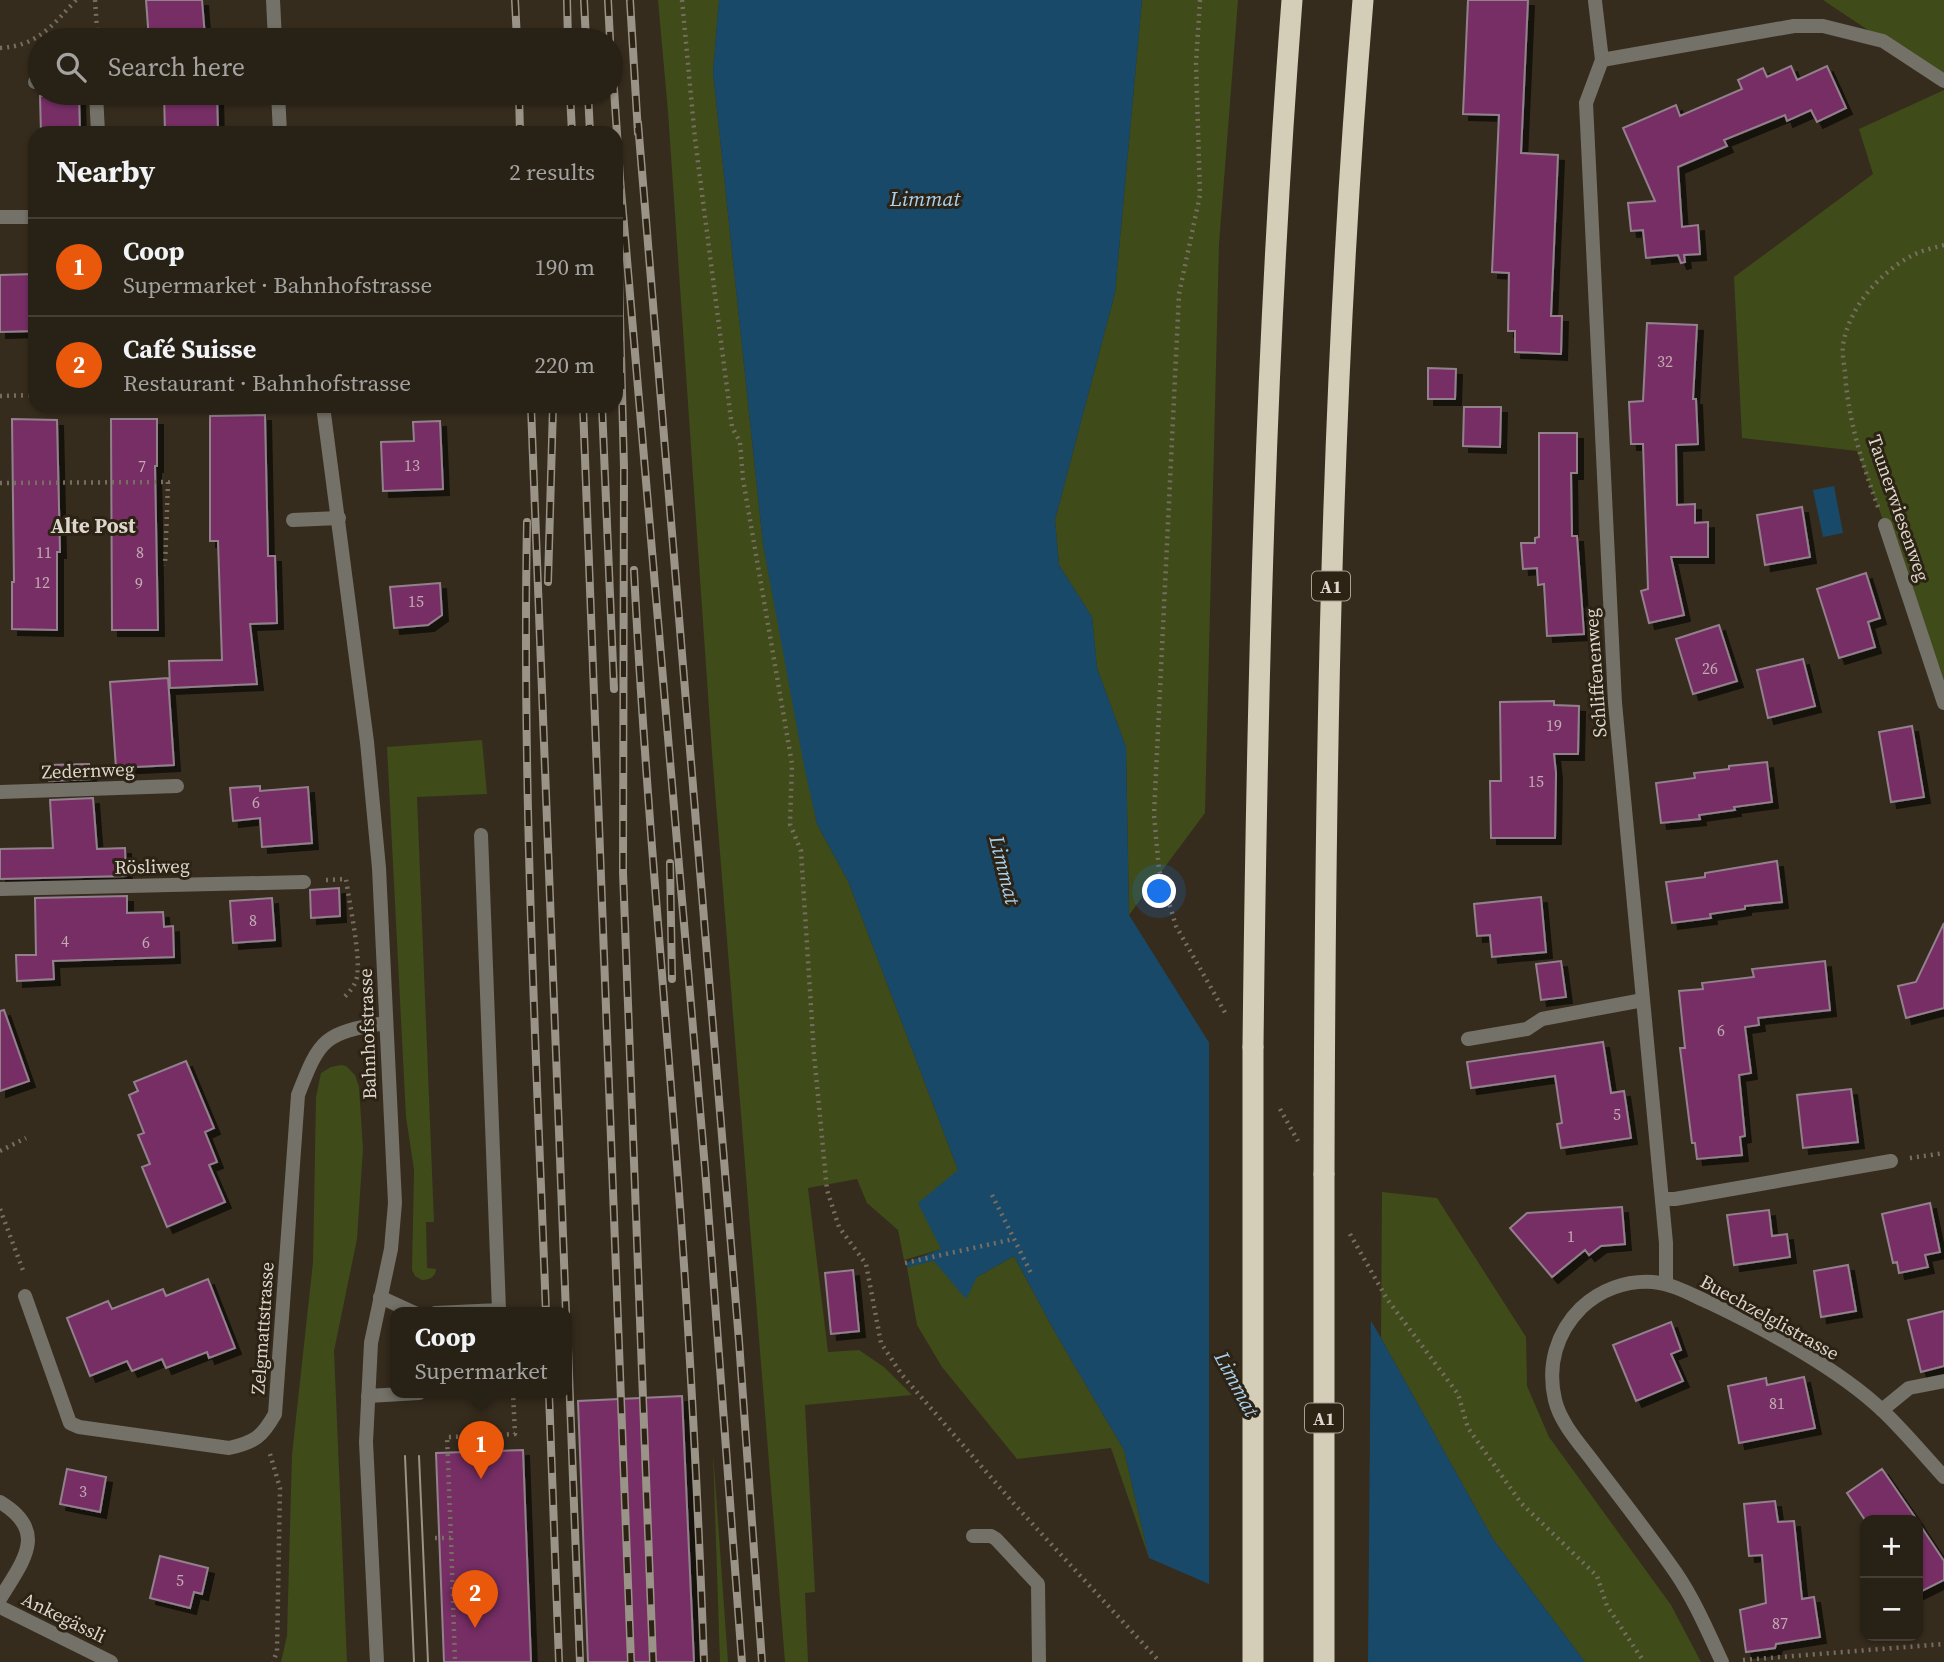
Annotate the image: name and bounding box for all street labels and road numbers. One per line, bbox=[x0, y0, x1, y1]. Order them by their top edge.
street label: Taunerwiesenweg bbox=[1862, 431, 1936, 585]
road number: A1 bbox=[1312, 572, 1350, 600]
street label: Schliffenenweg bbox=[1578, 607, 1612, 738]
street label: Zedernweg bbox=[41, 755, 135, 785]
street label: Rösliweg bbox=[114, 852, 190, 880]
street label: Bahnhofstrasse bbox=[352, 968, 382, 1100]
street label: Zelgmattstrasse bbox=[244, 1261, 280, 1395]
street label: Buechzelglistrasse bbox=[1696, 1268, 1844, 1366]
road number: A1 bbox=[1305, 1404, 1343, 1433]
street label: Ankegässli bbox=[18, 1585, 111, 1649]

